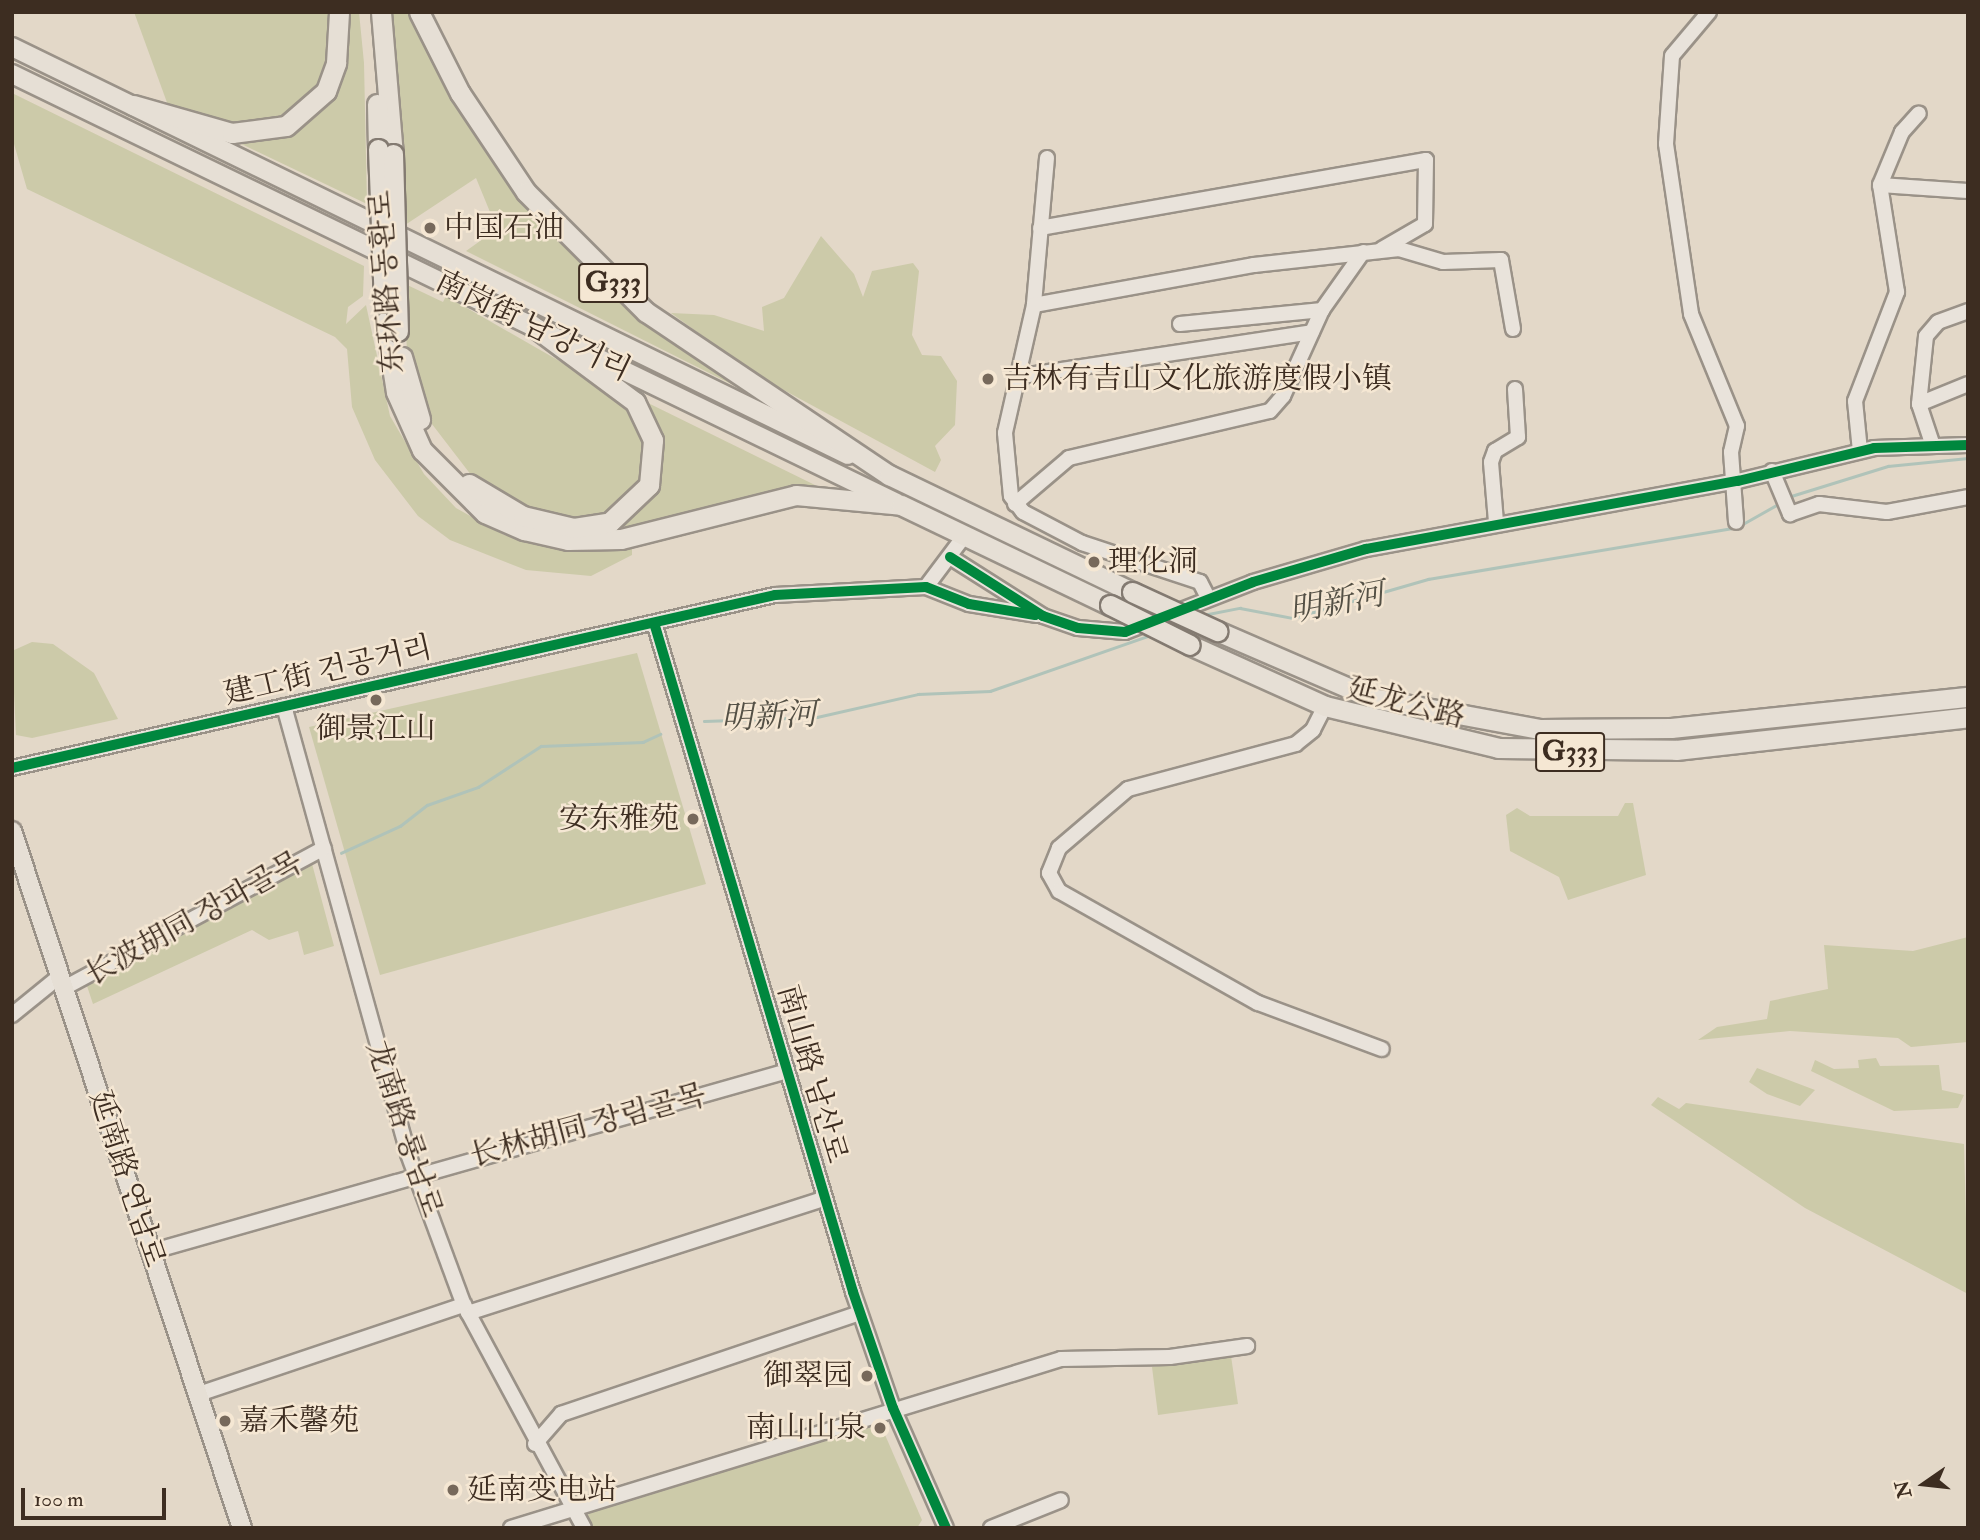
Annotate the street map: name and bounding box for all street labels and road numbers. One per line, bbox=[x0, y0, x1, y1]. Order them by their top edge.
street label: 东环路 동환로 bbox=[363, 189, 411, 375]
road number: G333 bbox=[578, 258, 648, 308]
street label: 南岗街 남강거리 bbox=[430, 263, 636, 389]
street label: 建工街 건공거리 bbox=[221, 630, 435, 712]
street label: 延龙公路 bbox=[1343, 670, 1469, 736]
road number: G333 bbox=[1535, 728, 1605, 776]
street label: 长波胡同 장파골목 bbox=[79, 845, 309, 993]
street label: 南山路 남산로 bbox=[769, 981, 855, 1167]
street label: 龙南路 룡남로 bbox=[359, 1036, 449, 1222]
street label: 长林胡同 장림골목 bbox=[466, 1077, 710, 1175]
street label: 延南路 연남로 bbox=[82, 1086, 172, 1272]

